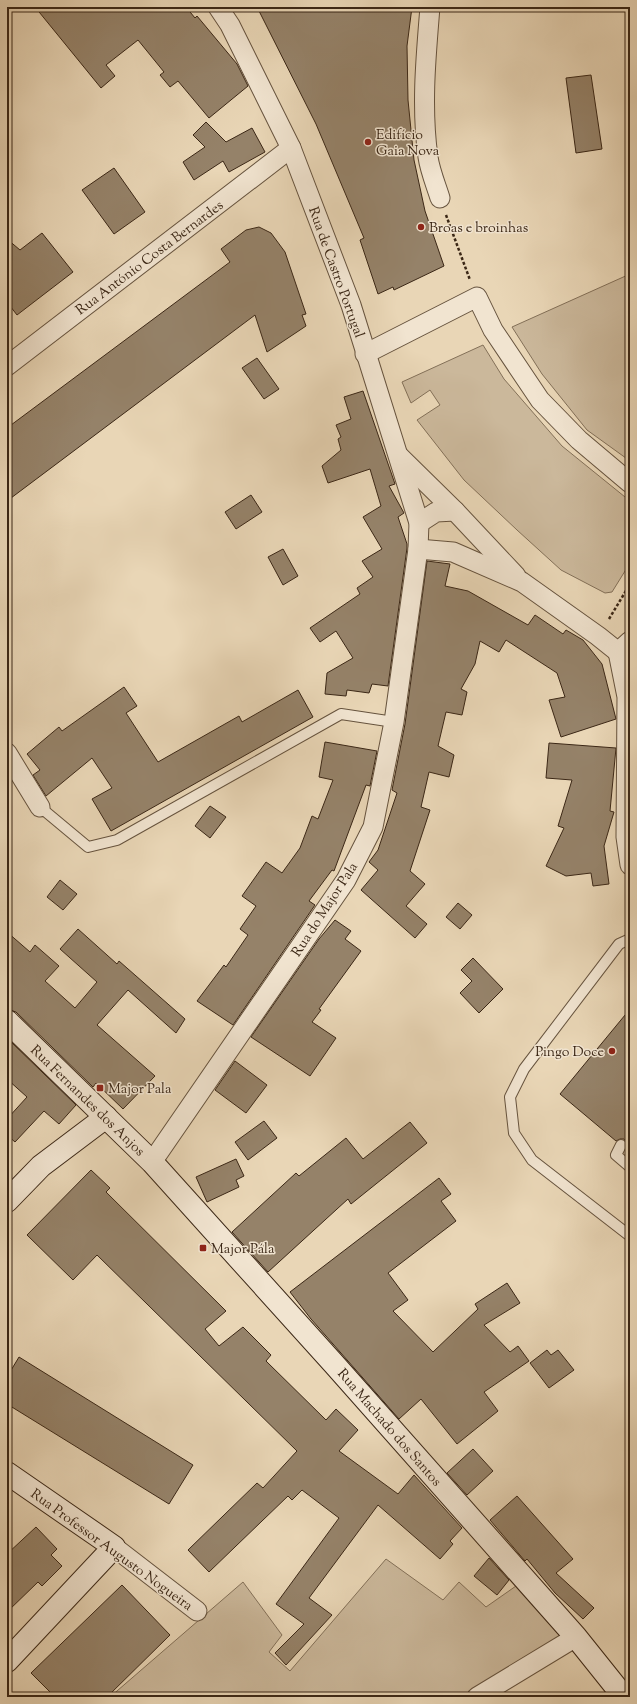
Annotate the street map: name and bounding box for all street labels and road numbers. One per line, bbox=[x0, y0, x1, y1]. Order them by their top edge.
street label: Rua António Costa Bernardes bbox=[72, 196, 228, 321]
street label: Rua de Castro Portugal bbox=[302, 204, 368, 341]
street label: Rua do Major Pala bbox=[288, 858, 364, 961]
street label: Rua Fernandes dos Anjos bbox=[25, 1041, 148, 1162]
street label: Rua Machado dos Santos bbox=[332, 1365, 445, 1492]
street label: Rua Professor Augusto Nogueira bbox=[26, 1485, 196, 1617]

